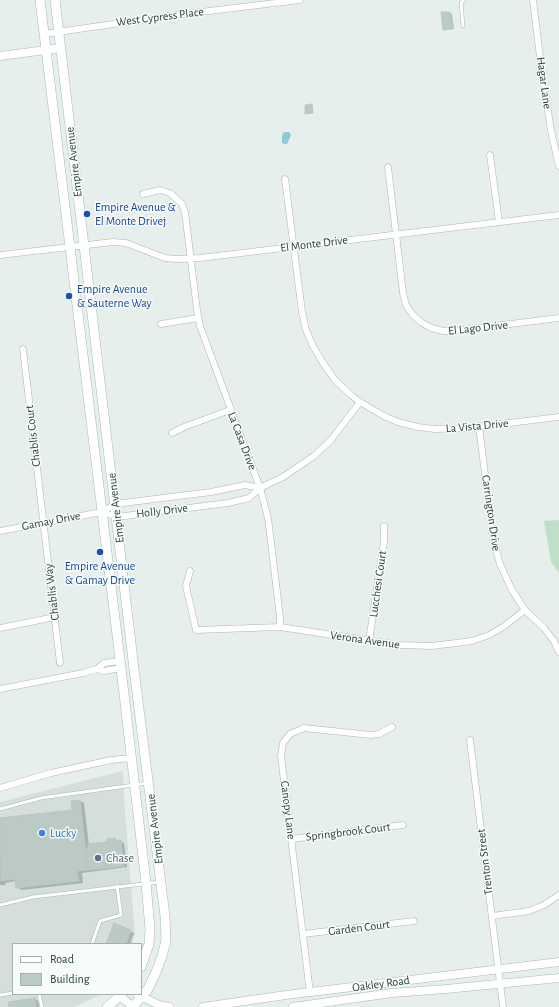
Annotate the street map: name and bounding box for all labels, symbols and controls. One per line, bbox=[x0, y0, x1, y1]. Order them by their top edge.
street label: West Cypress Place bbox=[115, 4, 205, 30]
street label: Hagar Lane bbox=[533, 56, 555, 110]
street label: Empire Avenue bbox=[63, 126, 85, 198]
place label: Empire Avenue & El Monte Drivej bbox=[95, 200, 176, 228]
marker: Empire Avenue & El Monte Drivej bbox=[82, 209, 92, 219]
street label: El Monte Drive bbox=[279, 233, 349, 255]
place label: Empire Avenue & Sauterne Way bbox=[77, 282, 152, 310]
marker: Empire Avenue & Sauterne Way bbox=[64, 291, 74, 301]
street label: El Lago Drive bbox=[447, 318, 509, 338]
street label: Chablis Court bbox=[22, 404, 44, 468]
street label: La Casa Drive bbox=[224, 410, 260, 472]
street label: La Vista Drive bbox=[445, 416, 509, 436]
street label: Empire Avenue bbox=[105, 472, 127, 544]
street label: Carrington Drive bbox=[479, 474, 503, 552]
street label: Holly Drive bbox=[135, 501, 189, 521]
street label: Gamay Drive bbox=[20, 508, 82, 534]
marker: Empire Avenue & Gamay Drive bbox=[95, 547, 105, 557]
street label: Lucchesi Court bbox=[366, 550, 390, 618]
place label: Empire Avenue & Gamay Drive bbox=[65, 559, 135, 587]
street label: Chablis Way bbox=[41, 563, 63, 621]
street label: Verona Avenue bbox=[329, 628, 401, 652]
street label: Canopy Lane bbox=[277, 780, 299, 840]
street label: Empire Avenue bbox=[144, 793, 166, 865]
street label: Springbrook Court bbox=[305, 820, 391, 844]
place label: Lucky bbox=[50, 826, 76, 840]
marker: Lucky bbox=[37, 828, 47, 838]
street label: Trenton Street bbox=[474, 828, 496, 896]
place label: Chase bbox=[106, 851, 134, 865]
marker: Chase bbox=[93, 853, 103, 863]
street label: Garden Court bbox=[327, 917, 391, 939]
legend bbox=[12, 943, 142, 995]
text: Road bbox=[50, 953, 74, 965]
text: Building bbox=[50, 973, 90, 985]
street label: Oakley Road bbox=[351, 973, 411, 995]

